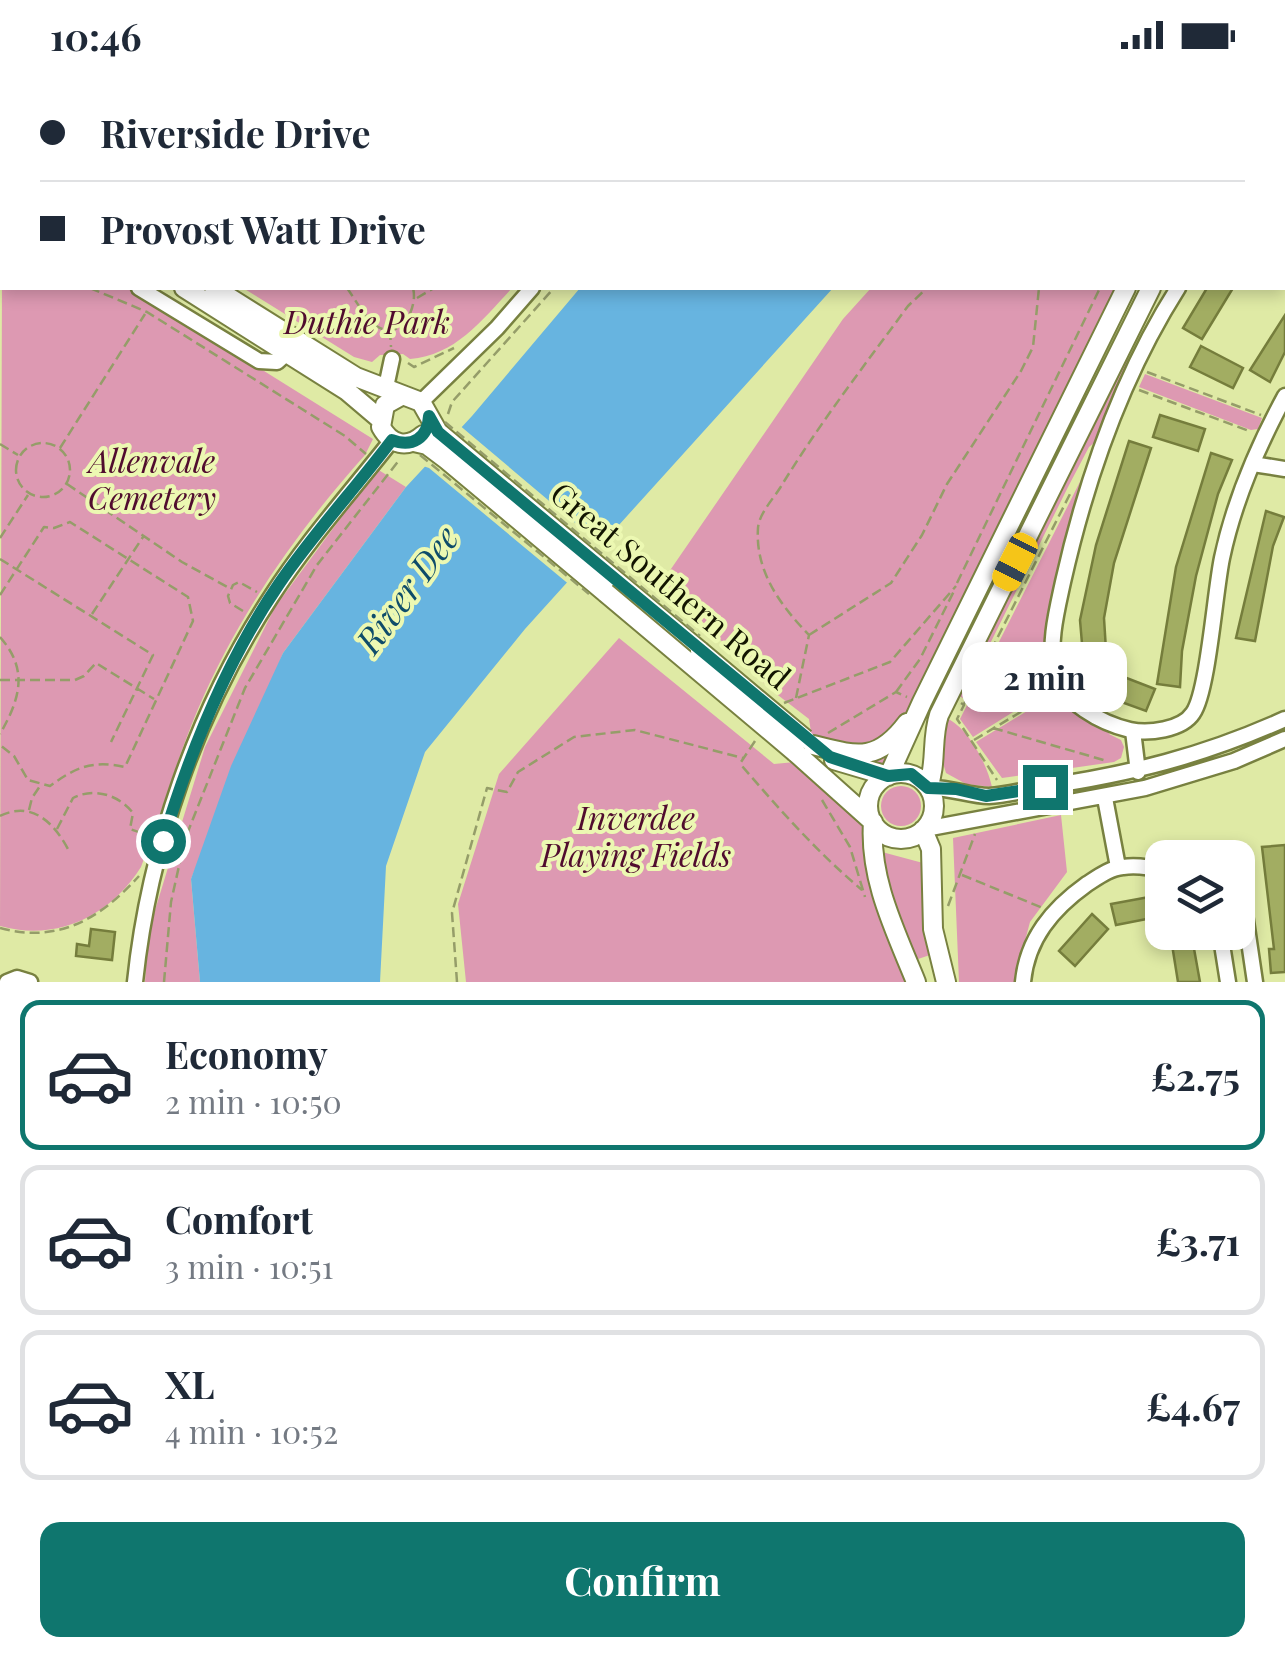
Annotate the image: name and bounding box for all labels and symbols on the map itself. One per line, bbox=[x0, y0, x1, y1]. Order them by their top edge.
park label: Duthie Park bbox=[283, 299, 450, 342]
park label: Allenvale Cemetery bbox=[86, 438, 216, 518]
street label: Great Southern Road bbox=[543, 471, 801, 697]
water label: River Dee bbox=[343, 515, 468, 663]
car bbox=[988, 528, 1042, 596]
callout: 2 min bbox=[962, 642, 1128, 712]
route end bbox=[1023, 765, 1068, 810]
park label: Inverdee Playing Fields bbox=[539, 795, 731, 875]
route start bbox=[141, 819, 186, 864]

